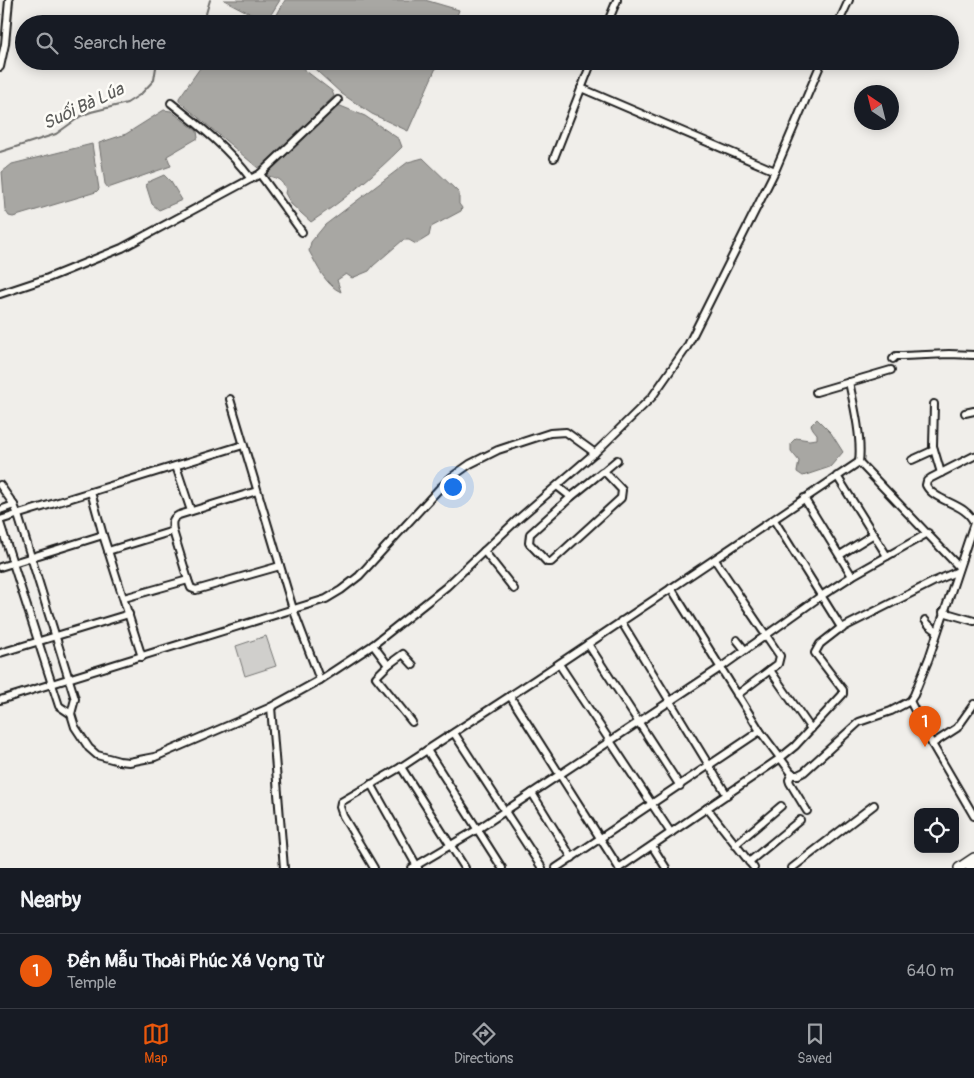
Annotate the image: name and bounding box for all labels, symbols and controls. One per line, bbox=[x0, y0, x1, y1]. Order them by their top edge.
search box bbox=[15, 15, 959, 70]
icon: search bbox=[33, 29, 61, 57]
text: Search here bbox=[73, 31, 166, 55]
water label: Suối Bà Lúa bbox=[39, 77, 129, 135]
north arrow bbox=[854, 85, 899, 130]
your location bbox=[440, 474, 466, 500]
pin: 1 bbox=[909, 706, 941, 747]
map controls bbox=[914, 808, 959, 853]
button: locate bbox=[914, 808, 959, 853]
text: Nearby bbox=[20, 887, 81, 914]
text: Đền Mẫu Thoải Phúc Xá Vọng Từ bbox=[67, 949, 325, 973]
text: 1 bbox=[33, 961, 39, 981]
text: 640 m bbox=[907, 961, 954, 981]
text: Temple bbox=[67, 973, 116, 993]
tab: Map bbox=[142, 1020, 170, 1067]
tab: Directions bbox=[454, 1020, 513, 1067]
tab: Saved bbox=[797, 1020, 832, 1067]

